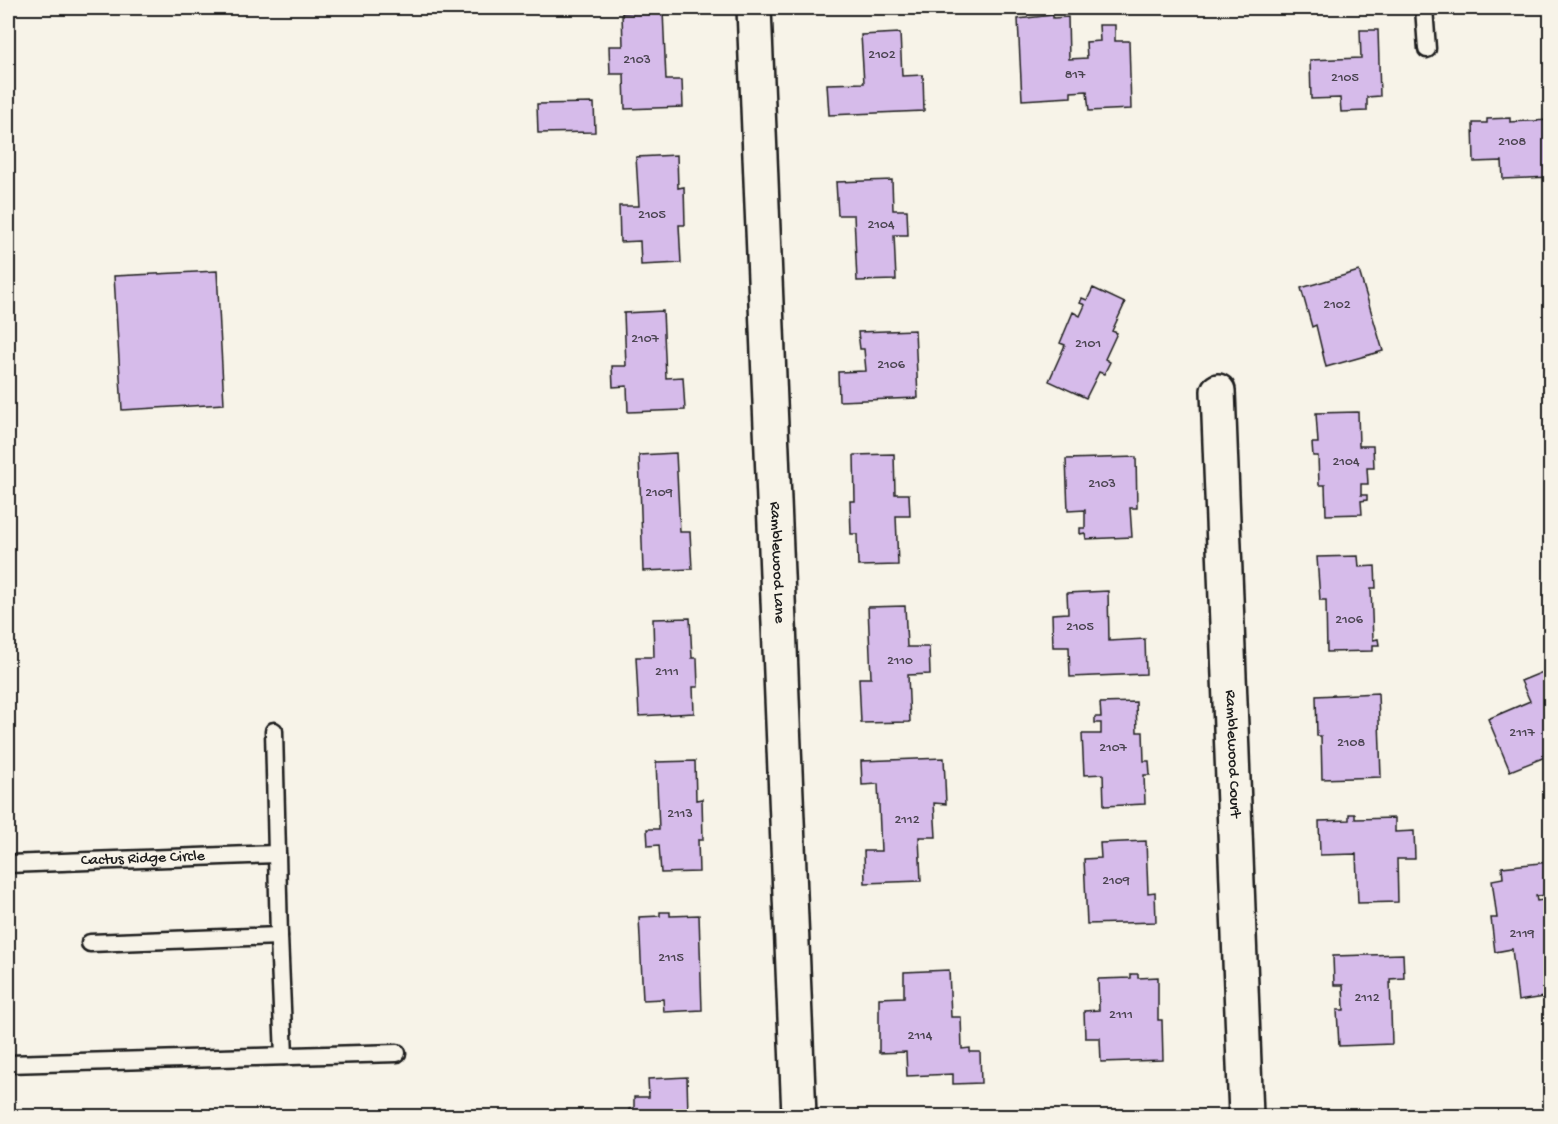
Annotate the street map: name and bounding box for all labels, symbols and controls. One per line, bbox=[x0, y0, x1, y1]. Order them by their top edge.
house number: 2102 bbox=[868, 47, 896, 64]
house number: 2103 bbox=[623, 52, 651, 69]
house number: 817 bbox=[1065, 67, 1086, 84]
house number: 2105 bbox=[1331, 70, 1359, 87]
house number: 2108 bbox=[1498, 134, 1526, 151]
house number: 2105 bbox=[638, 207, 666, 224]
house number: 2104 bbox=[867, 217, 895, 234]
house number: 2102 bbox=[1323, 297, 1351, 314]
house number: 2107 bbox=[631, 331, 660, 348]
house number: 2101 bbox=[1075, 336, 1101, 353]
house number: 2106 bbox=[877, 357, 906, 374]
house number: 2104 bbox=[1332, 454, 1360, 471]
house number: 2103 bbox=[1088, 476, 1116, 493]
house number: 2109 bbox=[645, 485, 673, 502]
street label: Ramblewood Lane bbox=[765, 501, 789, 624]
house number: 2106 bbox=[1335, 612, 1364, 629]
house number: 2105 bbox=[1066, 619, 1094, 636]
house number: 2110 bbox=[887, 653, 913, 670]
house number: 2111 bbox=[655, 664, 679, 681]
street label: Ramblewood Court bbox=[1220, 690, 1244, 819]
house number: 2117 bbox=[1509, 725, 1535, 742]
house number: 2108 bbox=[1337, 735, 1365, 752]
house number: 2107 bbox=[1099, 740, 1128, 757]
house number: 2113 bbox=[667, 806, 693, 823]
house number: 2112 bbox=[894, 812, 920, 829]
street label: Cactus Ridge Circle bbox=[81, 847, 206, 871]
house number: 2109 bbox=[1102, 873, 1130, 890]
house number: 2119 bbox=[1509, 926, 1535, 943]
house number: 2115 bbox=[658, 950, 684, 967]
house number: 2112 bbox=[1354, 990, 1380, 1007]
house number: 2111 bbox=[1109, 1007, 1133, 1024]
house number: 2114 bbox=[908, 1028, 933, 1045]

